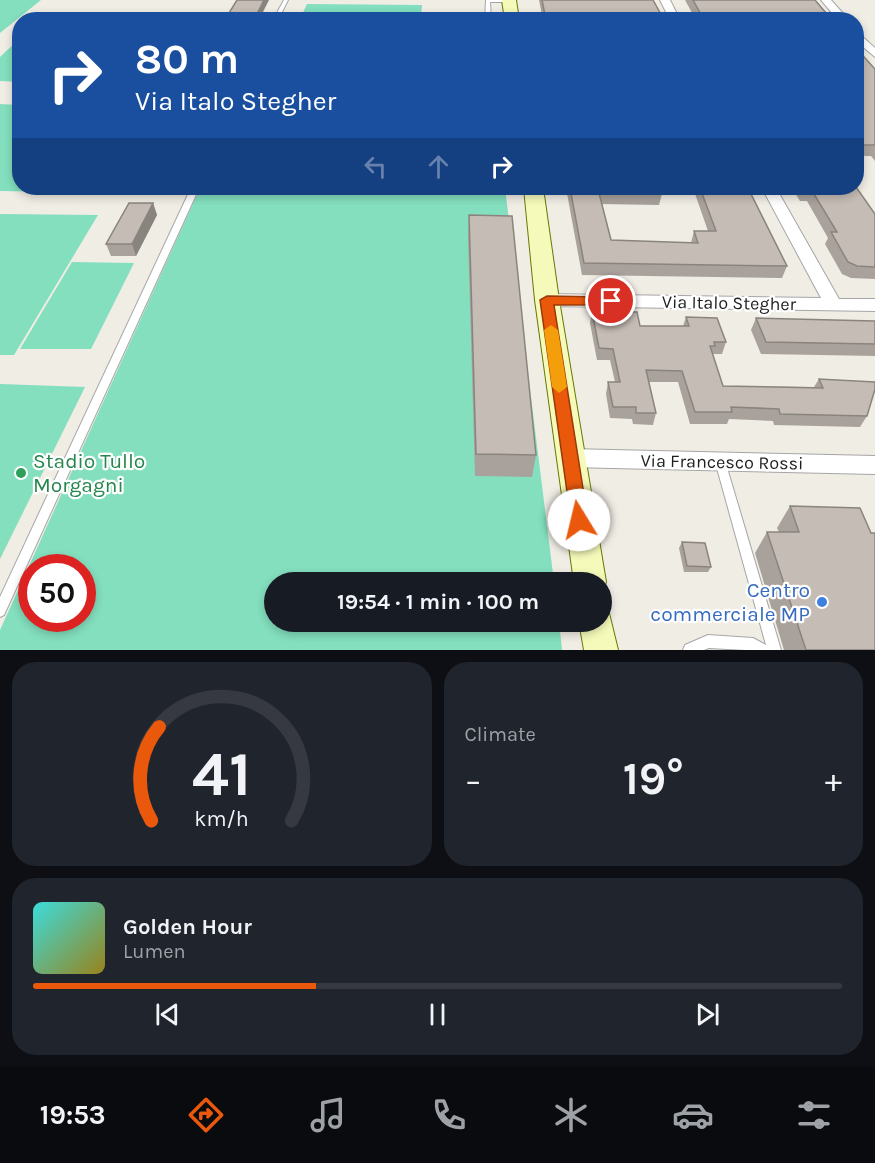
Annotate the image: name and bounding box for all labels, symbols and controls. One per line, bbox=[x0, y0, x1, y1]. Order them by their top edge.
text: 80 m bbox=[135, 34, 239, 84]
icon: right bbox=[36, 36, 114, 114]
text: Via Italo Stegher bbox=[135, 85, 336, 117]
icon: left bbox=[359, 150, 392, 183]
icon: ahead bbox=[422, 150, 455, 183]
icon: right bbox=[485, 150, 518, 183]
pin bbox=[585, 275, 636, 326]
icon: arrive bbox=[594, 284, 627, 317]
street label: Via Italo Stegher bbox=[662, 291, 797, 315]
place label: Stadio Tullo Morgagni bbox=[33, 449, 145, 497]
street label: Via Francesco Rossi bbox=[640, 450, 804, 474]
marker: Stadio Tullo Morgagni bbox=[14, 466, 28, 480]
position arrow bbox=[547, 488, 611, 552]
speed limit sign: 50 bbox=[18, 554, 96, 632]
place label: Centro commerciale MP bbox=[650, 578, 810, 626]
text: 19:54 · 1 min · 100 m bbox=[337, 589, 539, 615]
marker: Centro commerciale MP bbox=[815, 595, 829, 609]
text: Climate bbox=[465, 723, 536, 746]
text: 41 bbox=[192, 738, 251, 811]
text: 19° bbox=[623, 753, 684, 805]
text: − bbox=[465, 761, 482, 799]
text: + bbox=[825, 761, 842, 799]
text: km/h bbox=[195, 806, 249, 831]
text: Golden Hour bbox=[123, 914, 252, 940]
text: Lumen bbox=[123, 940, 186, 963]
icon: previous bbox=[151, 998, 184, 1031]
icon: pause bbox=[421, 998, 454, 1031]
icon: next bbox=[691, 998, 724, 1031]
icon: directions bbox=[185, 1094, 227, 1136]
icon: music bbox=[307, 1094, 349, 1136]
icon: phone bbox=[428, 1094, 470, 1136]
icon: climate bbox=[550, 1094, 592, 1136]
icon: car bbox=[672, 1094, 714, 1136]
icon: filters bbox=[793, 1094, 835, 1136]
text: 19:53 bbox=[40, 1099, 106, 1131]

